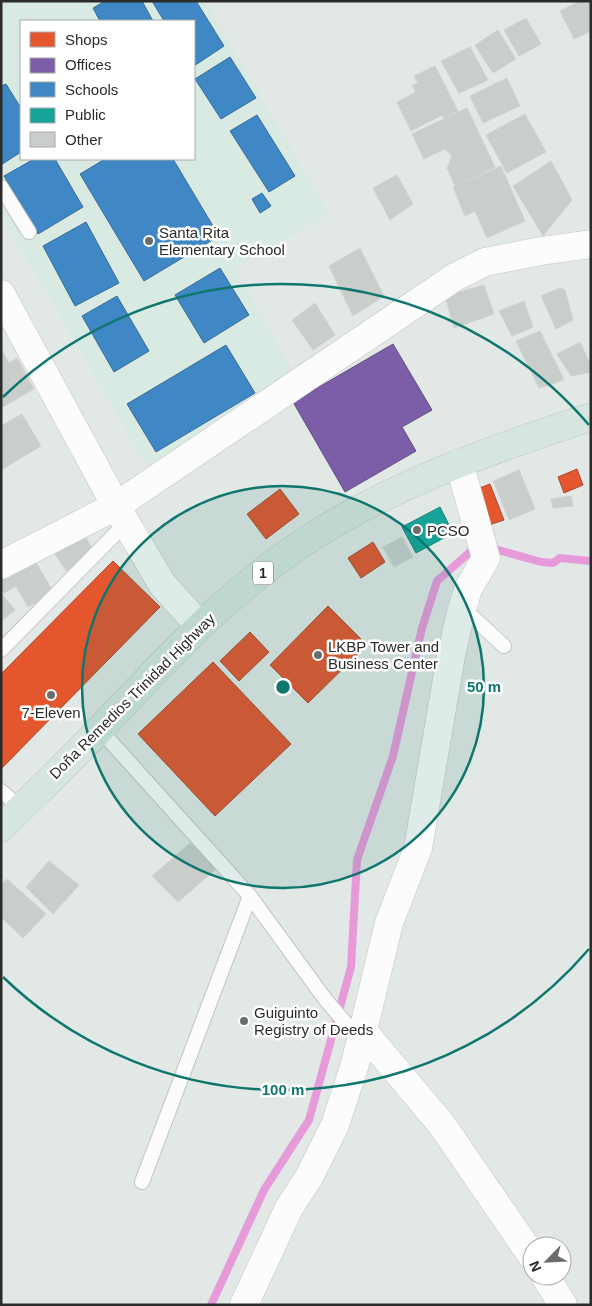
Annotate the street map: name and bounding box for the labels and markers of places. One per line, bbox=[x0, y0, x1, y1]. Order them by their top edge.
place label: Santa Rita Elementary School bbox=[159, 224, 285, 258]
marker: Santa Rita Elementary School bbox=[143, 235, 155, 247]
place label: PCSO bbox=[427, 522, 470, 539]
marker: PCSO bbox=[411, 524, 423, 536]
place label: LKBP Tower and Business Center bbox=[328, 638, 439, 672]
marker: LKBP Tower and Business Center bbox=[312, 649, 324, 661]
centre of rings bbox=[274, 678, 292, 696]
marker: 7-Eleven bbox=[45, 689, 57, 701]
place label: 7-Eleven bbox=[21, 704, 81, 721]
place label: Guiguinto Registry of Deeds bbox=[254, 1004, 373, 1038]
marker: Guiguinto Registry of Deeds bbox=[238, 1015, 250, 1027]

